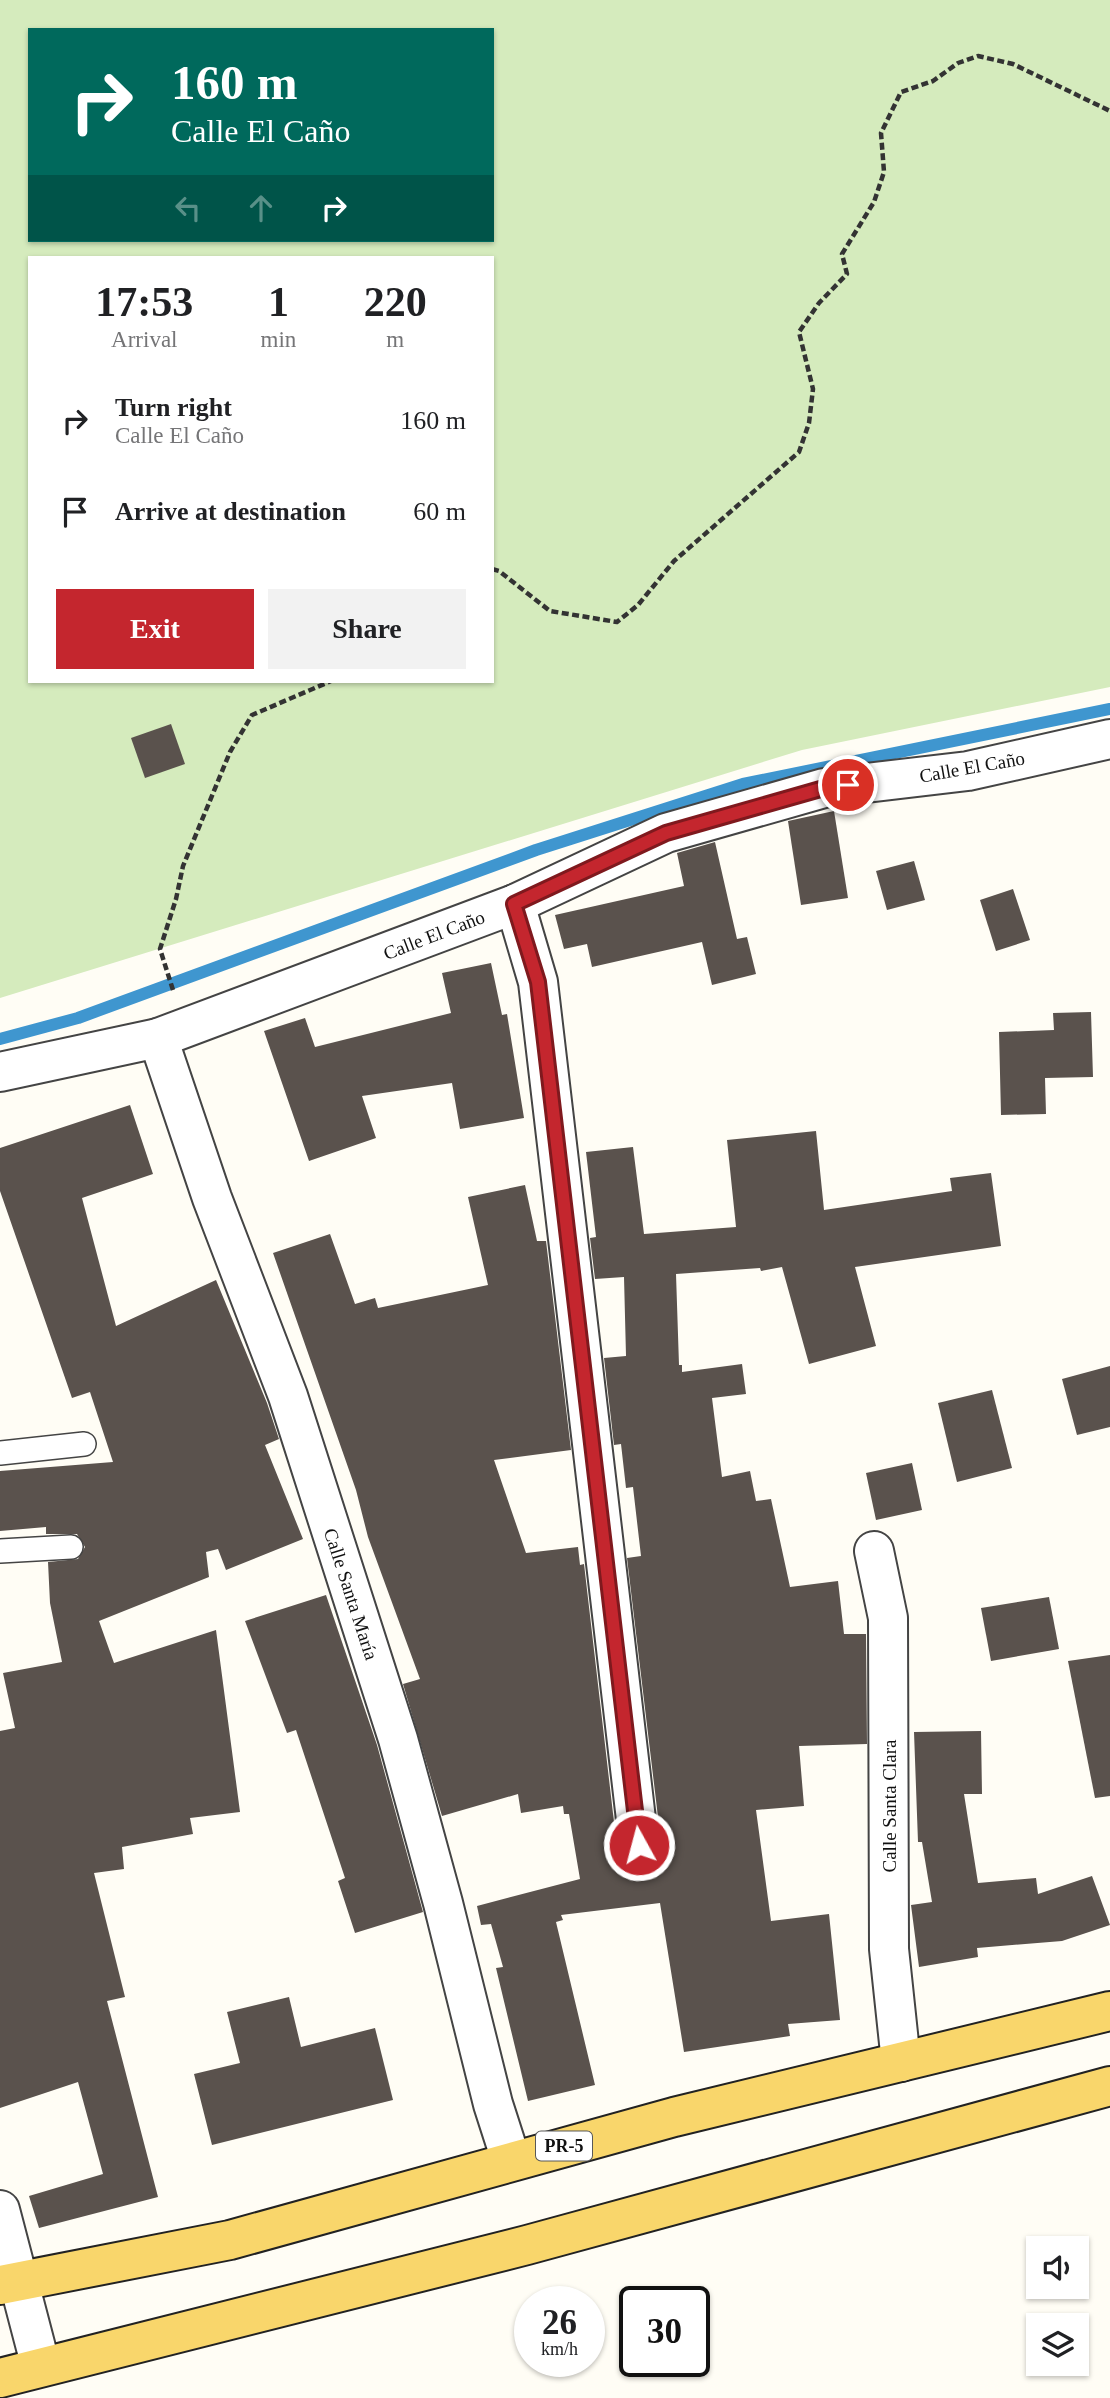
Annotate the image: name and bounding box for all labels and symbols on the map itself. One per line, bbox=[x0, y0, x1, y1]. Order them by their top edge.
street label: Calle El Caño bbox=[918, 747, 1026, 787]
pin bbox=[818, 755, 878, 815]
street label: Calle El Caño bbox=[380, 906, 488, 964]
street label: Calle Santa María bbox=[320, 1526, 382, 1663]
street label: Calle Santa Clara bbox=[879, 1739, 900, 1872]
position arrow bbox=[602, 1808, 676, 1882]
road number: PR-5 bbox=[536, 2132, 592, 2160]
speed limit sign: 30 bbox=[619, 2286, 710, 2377]

